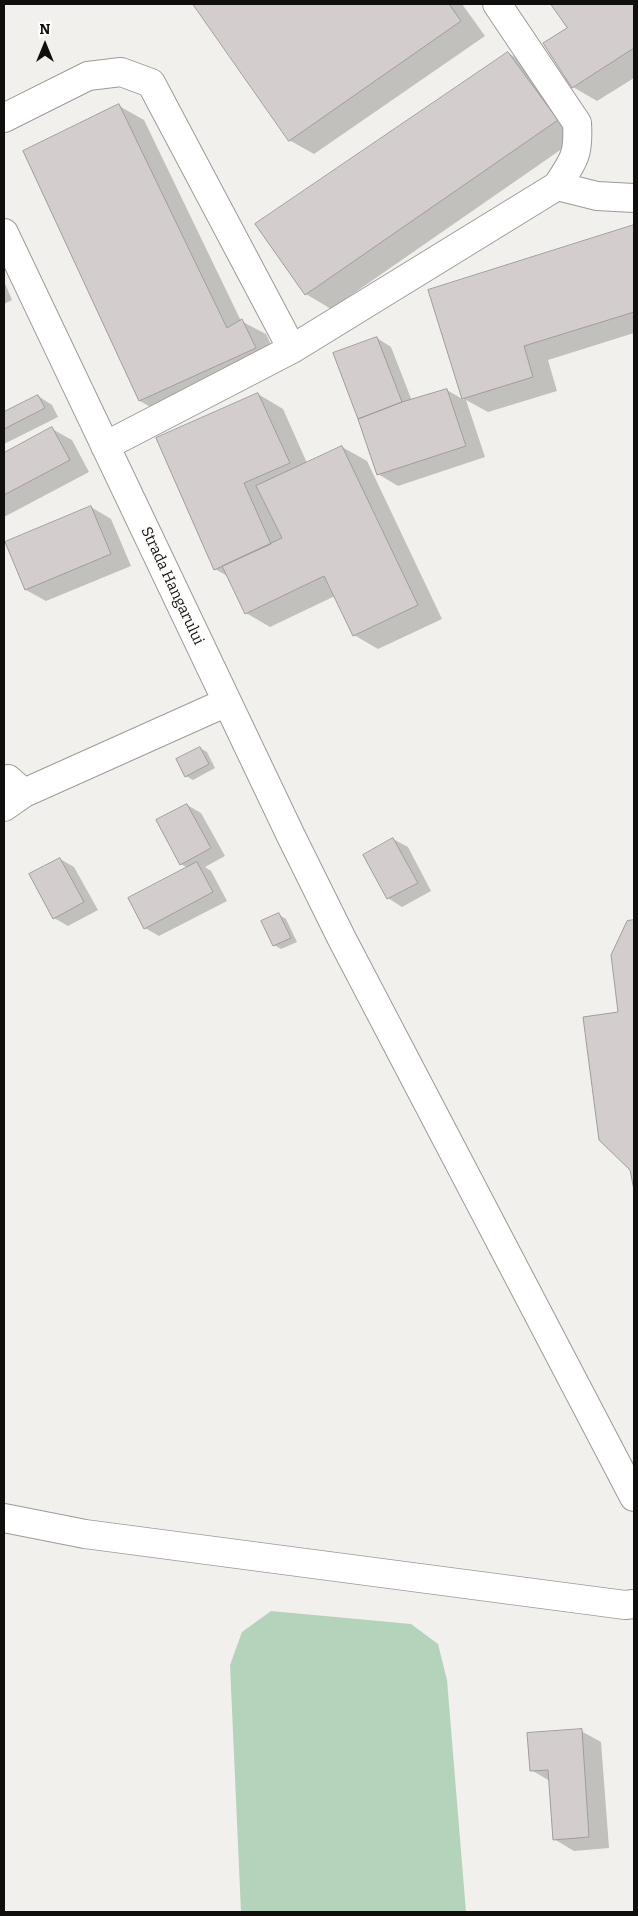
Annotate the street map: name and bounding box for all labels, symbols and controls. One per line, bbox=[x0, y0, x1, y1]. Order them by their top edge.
north arrow bbox=[20, 20, 70, 70]
text: N bbox=[40, 21, 50, 38]
street label: Strada Hangarului bbox=[137, 524, 207, 648]

